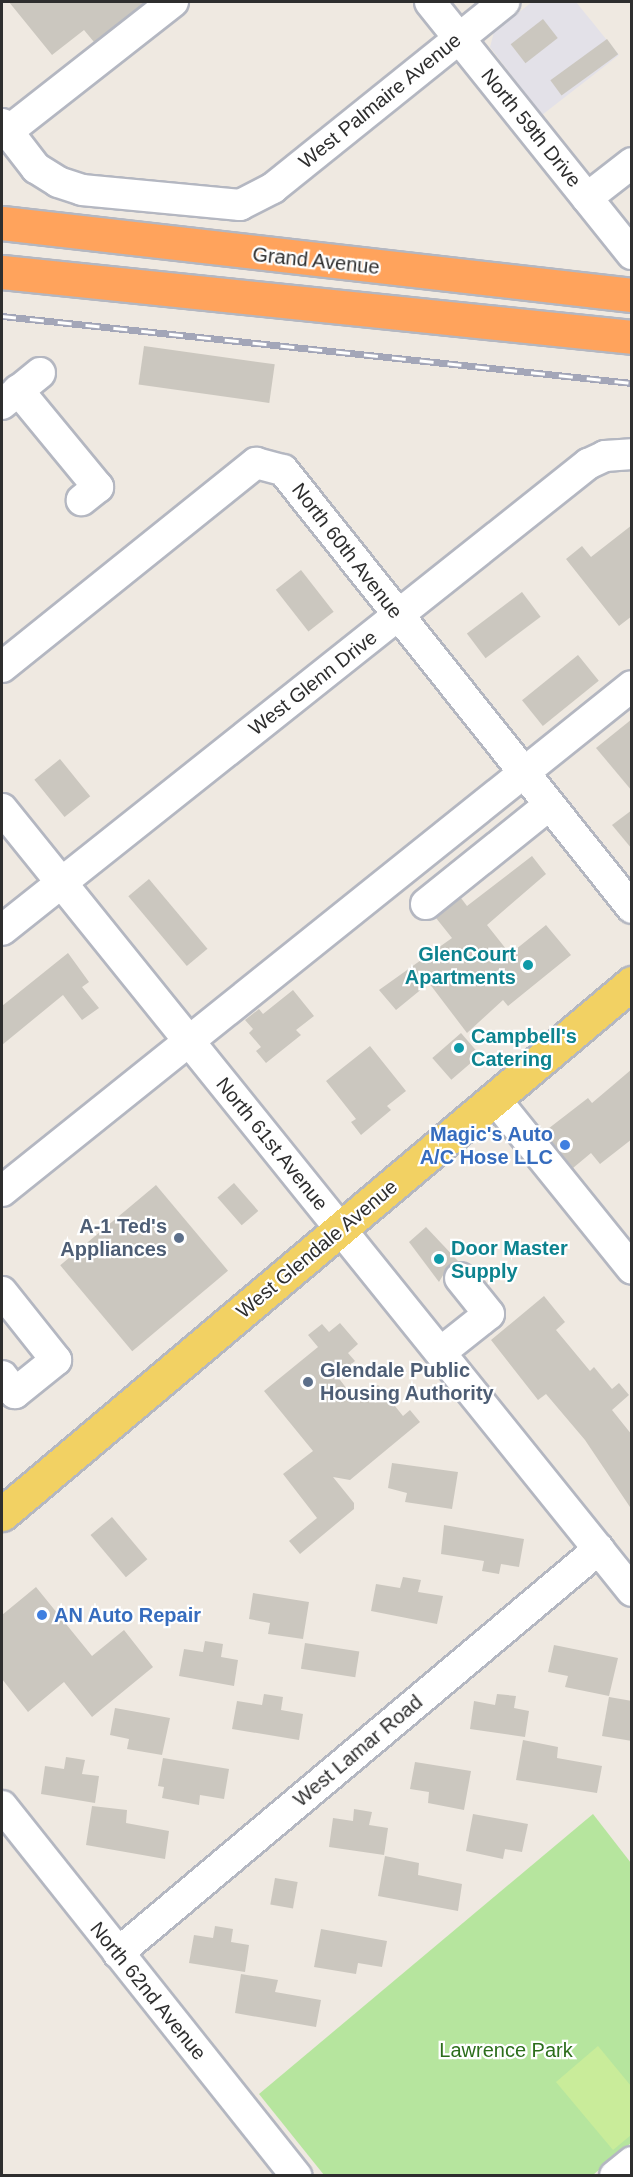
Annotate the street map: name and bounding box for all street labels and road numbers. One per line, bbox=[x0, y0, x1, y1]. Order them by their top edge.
street label: West Palmaire Avenue bbox=[294, 28, 466, 174]
street label: North 59th Drive bbox=[476, 64, 586, 192]
street label: Grand Avenue bbox=[251, 242, 381, 280]
street label: North 60th Avenue bbox=[286, 478, 408, 624]
street label: West Glenn Drive bbox=[244, 625, 382, 741]
street label: North 61st Avenue bbox=[211, 1072, 333, 1216]
street label: West Glendale Avenue bbox=[231, 1174, 403, 1324]
street label: West Lamar Road bbox=[289, 1690, 427, 1812]
street label: North 62nd Avenue bbox=[85, 1917, 211, 2065]

